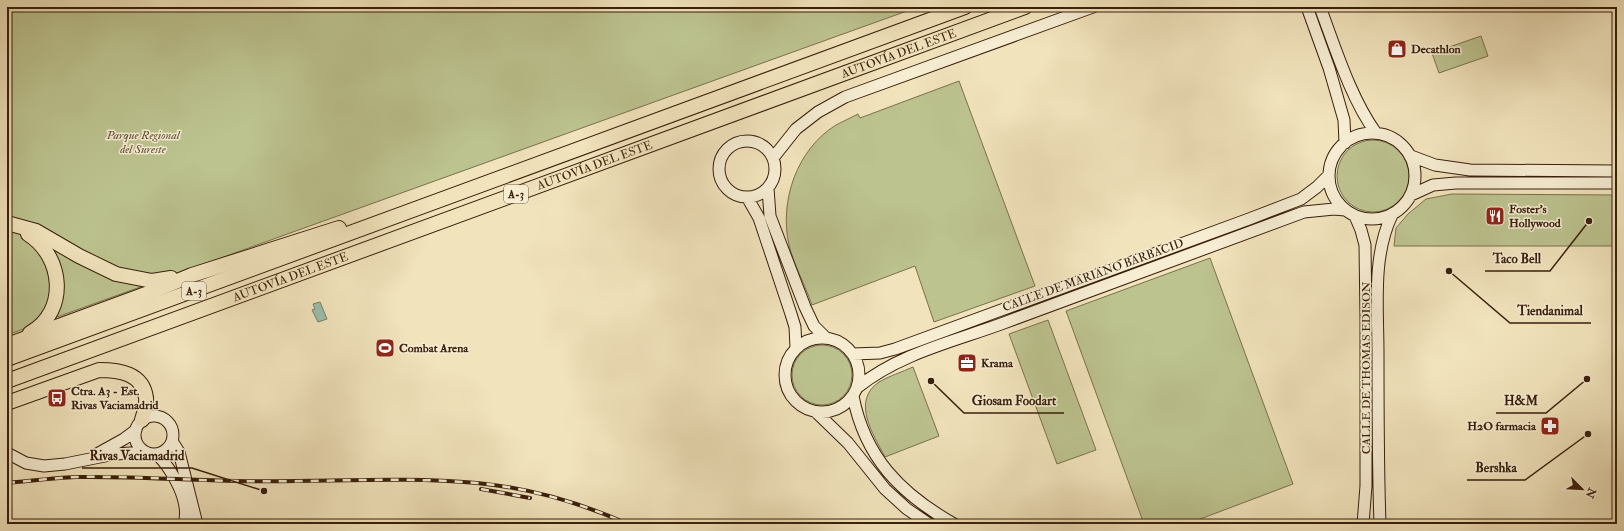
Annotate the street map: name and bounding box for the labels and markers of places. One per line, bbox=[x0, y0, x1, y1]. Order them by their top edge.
shop icon: Decathlon bbox=[1386, 38, 1408, 60]
place label: Decathlon bbox=[1411, 42, 1462, 57]
place label: Foster's Hollywood bbox=[1509, 202, 1561, 231]
restaurant icon: Foster's Hollywood bbox=[1484, 205, 1506, 227]
callout: Taco Bell bbox=[1485, 246, 1550, 271]
callout: Tiendanimal bbox=[1510, 298, 1591, 323]
sports icon: Combat Arena bbox=[374, 337, 396, 359]
place label: Combat Arena bbox=[399, 341, 469, 356]
office icon: Krama bbox=[956, 352, 978, 374]
place label: Krama bbox=[981, 356, 1014, 371]
place label: Ctra. A3 - Est. Rivas Vaciamadrid bbox=[71, 384, 159, 413]
bus stop icon: Ctra. A3 - Est. Rivas Vaciamadrid bbox=[46, 387, 68, 409]
callout: Giosam Foodart bbox=[964, 388, 1064, 413]
callout: H&M bbox=[1496, 388, 1546, 413]
pharmacy icon: H2O farmacia bbox=[1539, 415, 1561, 437]
place label: H2O farmacia bbox=[1467, 419, 1537, 434]
callout: Rivas Vaciamadrid bbox=[82, 443, 192, 468]
callout: Bershka bbox=[1467, 455, 1525, 480]

